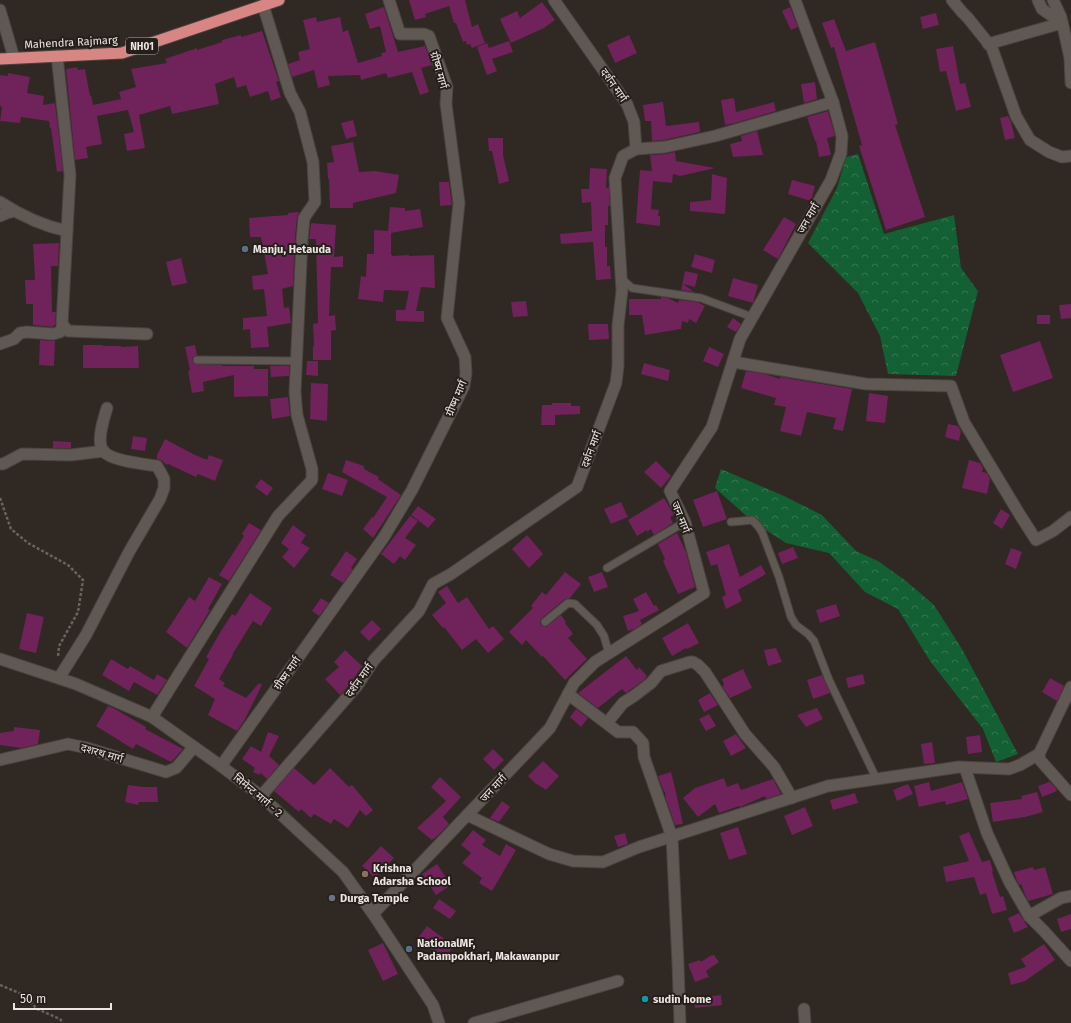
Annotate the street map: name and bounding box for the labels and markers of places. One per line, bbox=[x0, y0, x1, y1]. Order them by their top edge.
place label: Manju, Hetauda bbox=[253, 243, 331, 256]
marker: Manju, Hetauda bbox=[240, 244, 250, 254]
place label: Krishna Adarsha School bbox=[372, 862, 451, 888]
marker: Krishna Adarsha School bbox=[360, 869, 370, 879]
place label: Durga Temple bbox=[340, 892, 409, 905]
marker: Durga Temple bbox=[327, 893, 337, 903]
place label: NationalMF, Padampokhari, Makawanpur bbox=[417, 937, 560, 963]
marker: NationalMF, Padampokhari, Makawanpur bbox=[404, 944, 414, 954]
place label: sudin home bbox=[653, 993, 711, 1006]
marker: sudin home bbox=[640, 994, 650, 1004]

